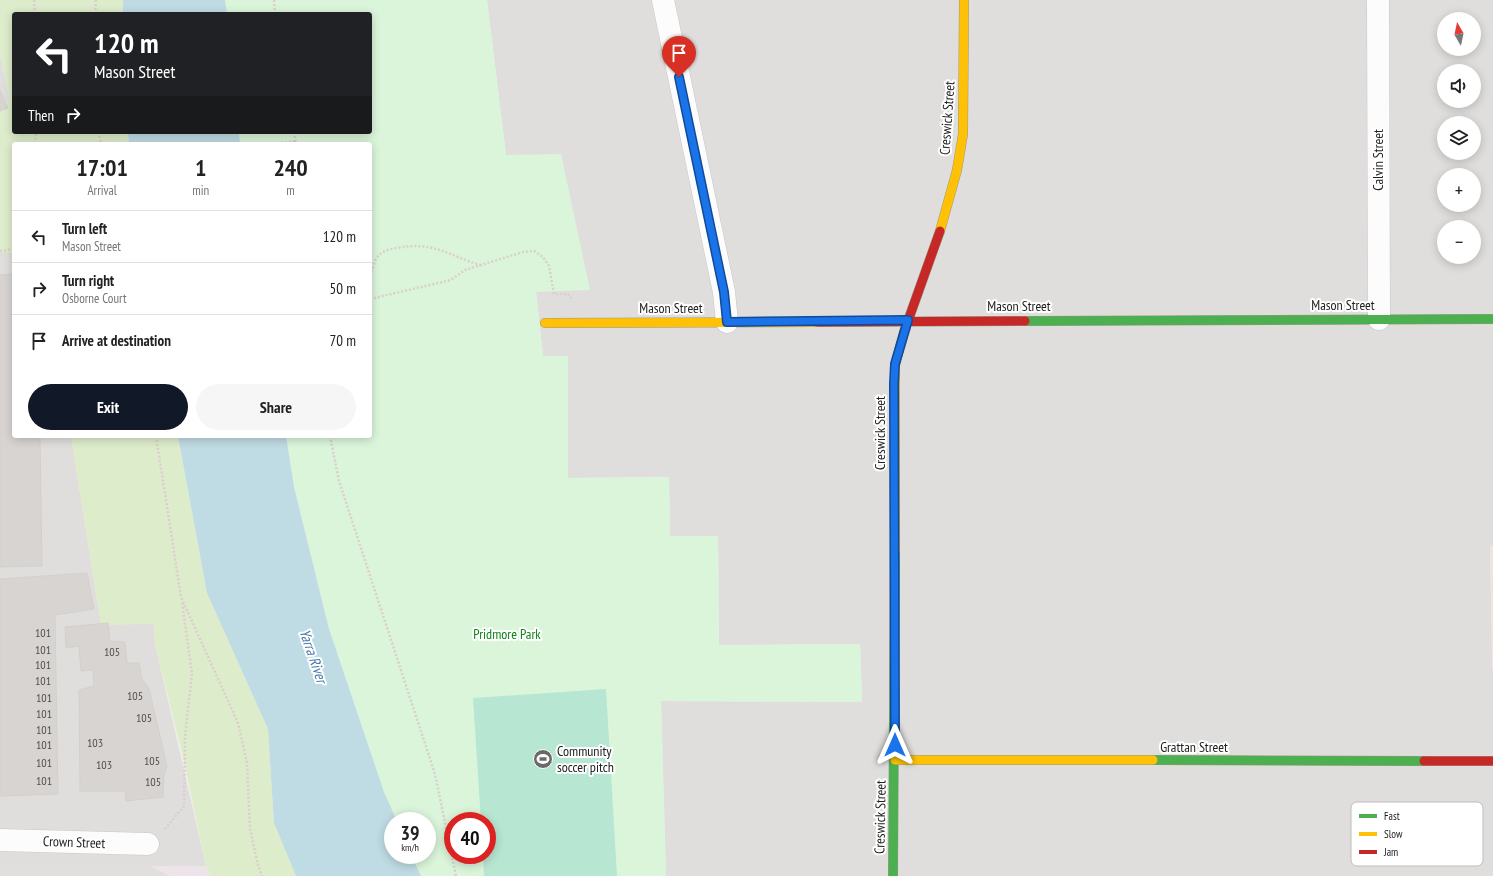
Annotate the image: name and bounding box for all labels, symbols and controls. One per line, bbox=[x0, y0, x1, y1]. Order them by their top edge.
north arrow bbox=[1437, 12, 1481, 56]
map controls bbox=[1437, 12, 1481, 264]
text: 120 m bbox=[94, 24, 158, 61]
icon: left bbox=[28, 28, 80, 80]
pin bbox=[662, 36, 696, 77]
icon: arrive bbox=[668, 42, 690, 64]
text: Mason Street bbox=[94, 60, 176, 83]
button: sound bbox=[1437, 64, 1481, 108]
street label: Creswick Street bbox=[935, 80, 959, 155]
icon: right bbox=[62, 104, 84, 126]
text: Then bbox=[28, 106, 54, 125]
button: layers bbox=[1437, 116, 1481, 160]
street label: Calvin Street bbox=[1369, 129, 1387, 191]
text: 17:01 bbox=[76, 152, 128, 183]
text: 1 bbox=[195, 152, 206, 183]
text: 240 bbox=[273, 152, 308, 183]
button: + bbox=[1437, 168, 1481, 212]
text: Arrival bbox=[87, 182, 117, 199]
text: min bbox=[192, 182, 209, 199]
text: m bbox=[286, 182, 295, 199]
text: Turn left bbox=[62, 219, 107, 238]
button: − bbox=[1437, 220, 1481, 264]
icon: left bbox=[28, 226, 50, 248]
text: 120 m bbox=[323, 227, 356, 246]
text: Mason Street bbox=[62, 238, 121, 255]
text: Turn right bbox=[62, 271, 114, 290]
icon: right bbox=[28, 278, 50, 300]
text: 50 m bbox=[330, 279, 356, 298]
text: Osborne Court bbox=[62, 290, 126, 307]
street label: Mason Street bbox=[1311, 296, 1375, 314]
street label: Mason Street bbox=[987, 297, 1051, 315]
street label: Mason Street bbox=[639, 299, 703, 317]
icon: arrive bbox=[28, 330, 50, 352]
text: Arrive at destination bbox=[62, 331, 171, 350]
text: 70 m bbox=[330, 331, 356, 350]
button: Exit bbox=[28, 384, 188, 430]
button: Share bbox=[196, 384, 356, 430]
street label: Creswick Street bbox=[871, 396, 889, 470]
house number: 101 bbox=[35, 625, 51, 640]
park label: Pridmore Park bbox=[473, 625, 541, 643]
water label: Yarra River bbox=[295, 626, 332, 687]
house number: 101 bbox=[35, 642, 51, 657]
house number: 105 bbox=[104, 644, 120, 659]
house number: 101 bbox=[35, 657, 51, 672]
house number: 101 bbox=[35, 673, 51, 688]
house number: 105 bbox=[127, 688, 143, 703]
house number: 101 bbox=[36, 690, 52, 705]
house number: 101 bbox=[36, 706, 52, 721]
house number: 105 bbox=[136, 710, 152, 725]
house number: 101 bbox=[36, 722, 52, 737]
position arrow bbox=[874, 724, 916, 766]
house number: 103 bbox=[87, 735, 103, 750]
house number: 101 bbox=[36, 737, 52, 752]
street label: Grattan Street bbox=[1160, 738, 1228, 756]
place label: Community soccer pitch bbox=[557, 742, 614, 776]
sports icon: Community soccer pitch bbox=[532, 748, 554, 770]
house number: 105 bbox=[144, 753, 160, 768]
house number: 101 bbox=[36, 755, 52, 770]
house number: 103 bbox=[96, 757, 112, 772]
house number: 101 bbox=[36, 773, 52, 788]
house number: 105 bbox=[145, 774, 161, 789]
street label: Creswick Street bbox=[870, 780, 890, 854]
legend bbox=[1351, 802, 1483, 866]
text: Fast bbox=[1384, 809, 1400, 823]
speed limit sign: 40 bbox=[444, 812, 496, 864]
text: 39 bbox=[400, 820, 420, 846]
text: Slow bbox=[1384, 827, 1403, 841]
street label: Crown Street bbox=[43, 832, 106, 852]
text: km/h bbox=[401, 841, 419, 854]
text: Jam bbox=[1383, 845, 1398, 859]

